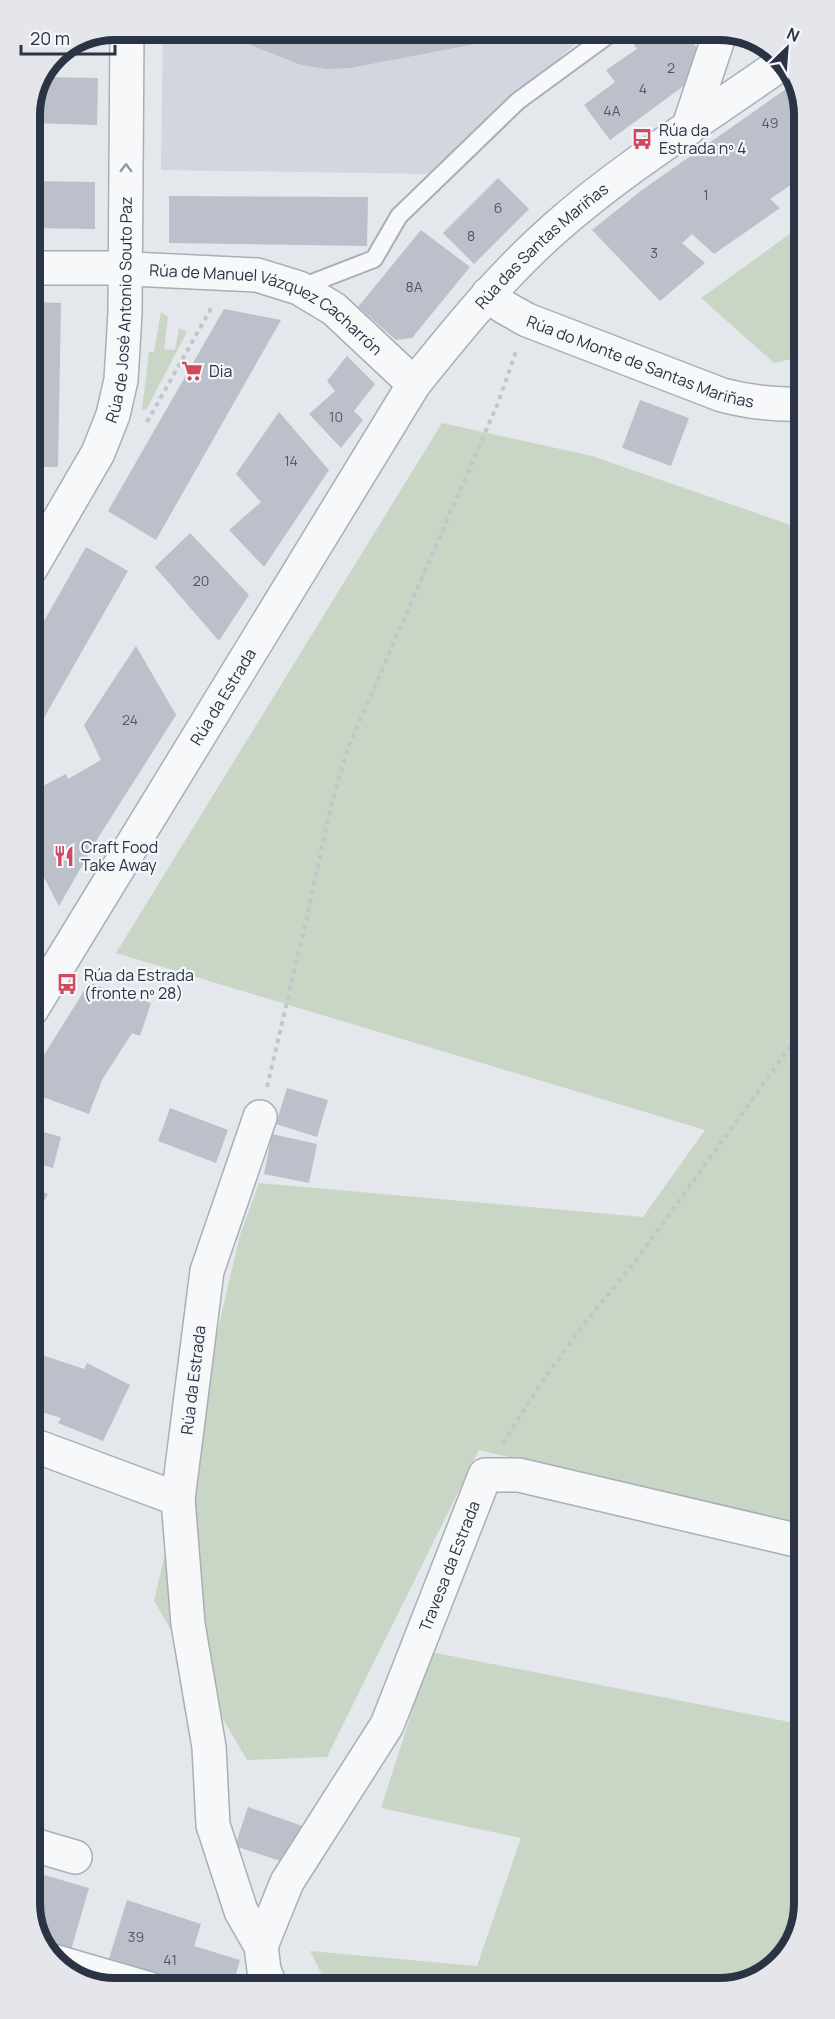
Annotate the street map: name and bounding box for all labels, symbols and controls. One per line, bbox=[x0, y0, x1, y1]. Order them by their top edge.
scale bar bbox=[21, 18, 116, 56]
north arrow bbox=[757, 18, 817, 78]
text: N bbox=[783, 22, 803, 47]
text: 20 m bbox=[30, 26, 70, 50]
house number: 2 bbox=[667, 58, 675, 77]
house number: 4 bbox=[639, 79, 647, 98]
house number: 4A bbox=[603, 101, 621, 120]
house number: 49 bbox=[762, 113, 778, 132]
place label: Rúa da Estrada nº 4 bbox=[659, 119, 747, 159]
bus stop icon: Rúa da Estrada nº 4 bbox=[630, 127, 654, 151]
one-way arrow bbox=[119, 163, 132, 172]
street label: Rúa das Santas Mariñas bbox=[470, 178, 613, 314]
house number: 1 bbox=[703, 185, 709, 204]
street label: Rúa de José Antonio Souto Paz bbox=[100, 196, 137, 426]
house number: 6 bbox=[494, 198, 502, 217]
house number: 8 bbox=[467, 226, 475, 245]
house number: 3 bbox=[650, 243, 658, 262]
street label: Rúa de Manuel Vázquez Cacharrón bbox=[149, 259, 387, 360]
house number: 8A bbox=[406, 277, 423, 296]
street label: Rúa do Monte de Santas Mariñas bbox=[524, 310, 756, 412]
supermarket icon: Dia bbox=[180, 359, 204, 383]
place label: Dia bbox=[209, 360, 232, 382]
house number: 10 bbox=[329, 407, 343, 426]
house number: 14 bbox=[284, 451, 298, 470]
house number: 20 bbox=[193, 571, 209, 590]
street label: Rúa da Estrada bbox=[185, 644, 261, 749]
house number: 24 bbox=[122, 710, 138, 729]
place label: Craft Food Take Away bbox=[81, 836, 158, 876]
restaurant icon: Craft Food Take Away bbox=[52, 844, 76, 868]
place label: Rúa da Estrada (fronte nº 28) bbox=[84, 964, 194, 1004]
bus stop icon: Rúa da Estrada (fronte nº 28) bbox=[55, 972, 79, 996]
street label: Rúa da Estrada bbox=[175, 1324, 211, 1436]
street label: Travesa da Estrada bbox=[414, 1497, 485, 1635]
house number: 39 bbox=[128, 1927, 144, 1946]
house number: 41 bbox=[163, 1950, 177, 1969]

